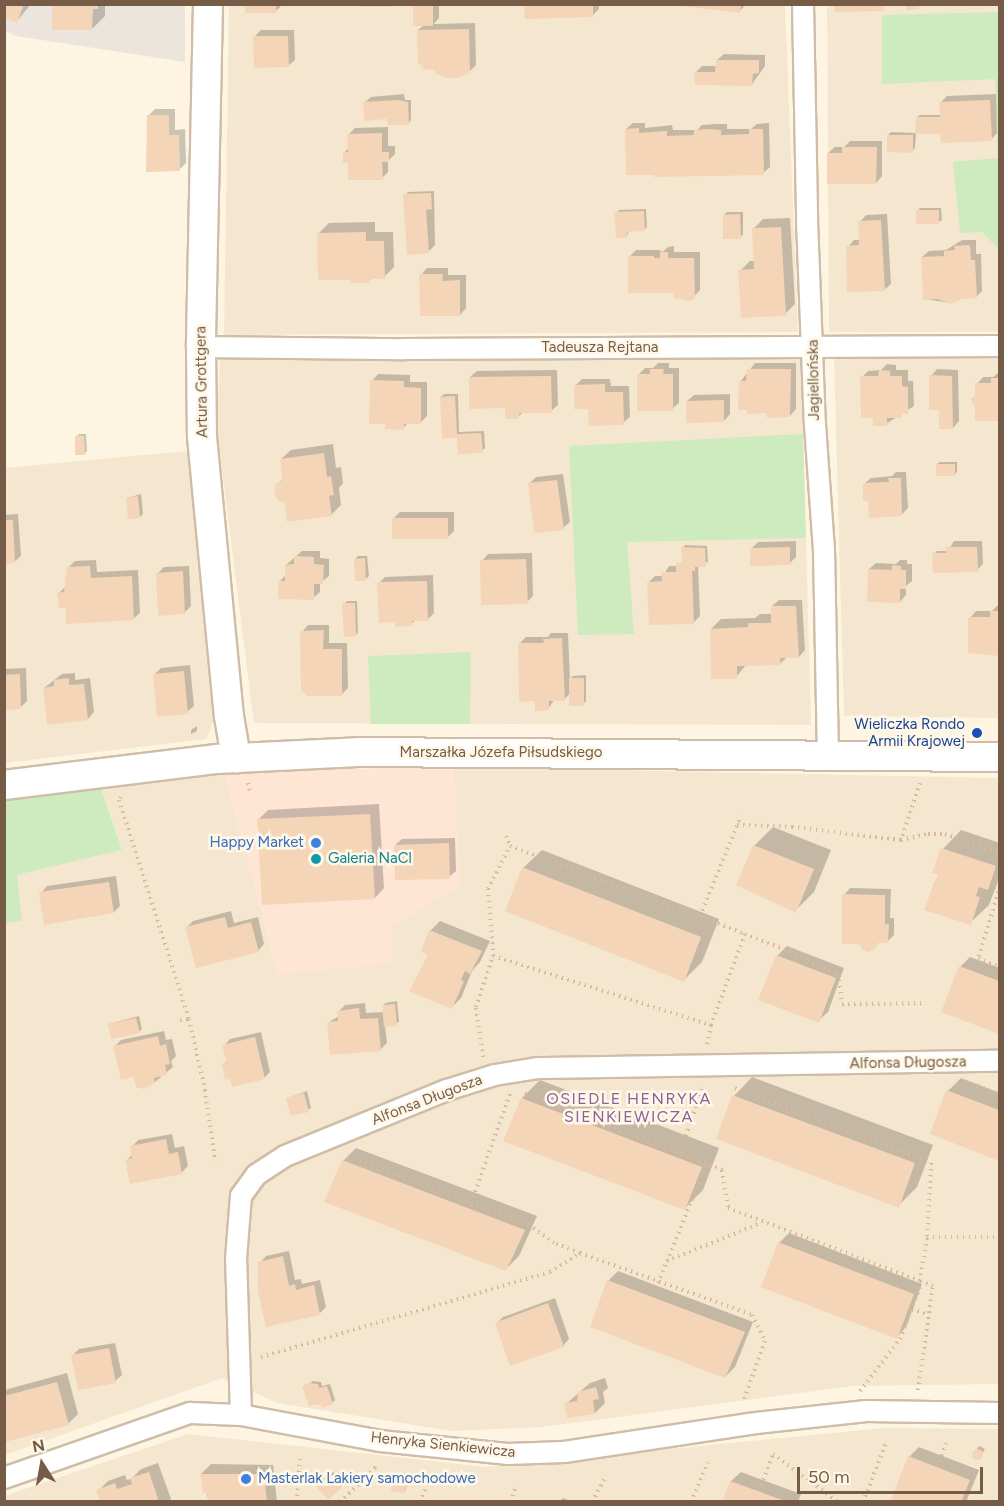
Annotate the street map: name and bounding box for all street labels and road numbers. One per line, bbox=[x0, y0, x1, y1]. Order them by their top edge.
street label: Artura Grottgera bbox=[192, 326, 212, 438]
street label: Tadeusza Rejtana bbox=[542, 339, 658, 357]
street label: Jagiellońska bbox=[804, 339, 824, 421]
street label: Marszałka Józefa Piłsudskiego bbox=[400, 744, 602, 762]
street label: Alfonsa Długosza bbox=[849, 1053, 967, 1073]
street label: Alfonsa Długosza bbox=[369, 1071, 485, 1129]
street label: Henryka Sienkiewicza bbox=[370, 1428, 516, 1462]

